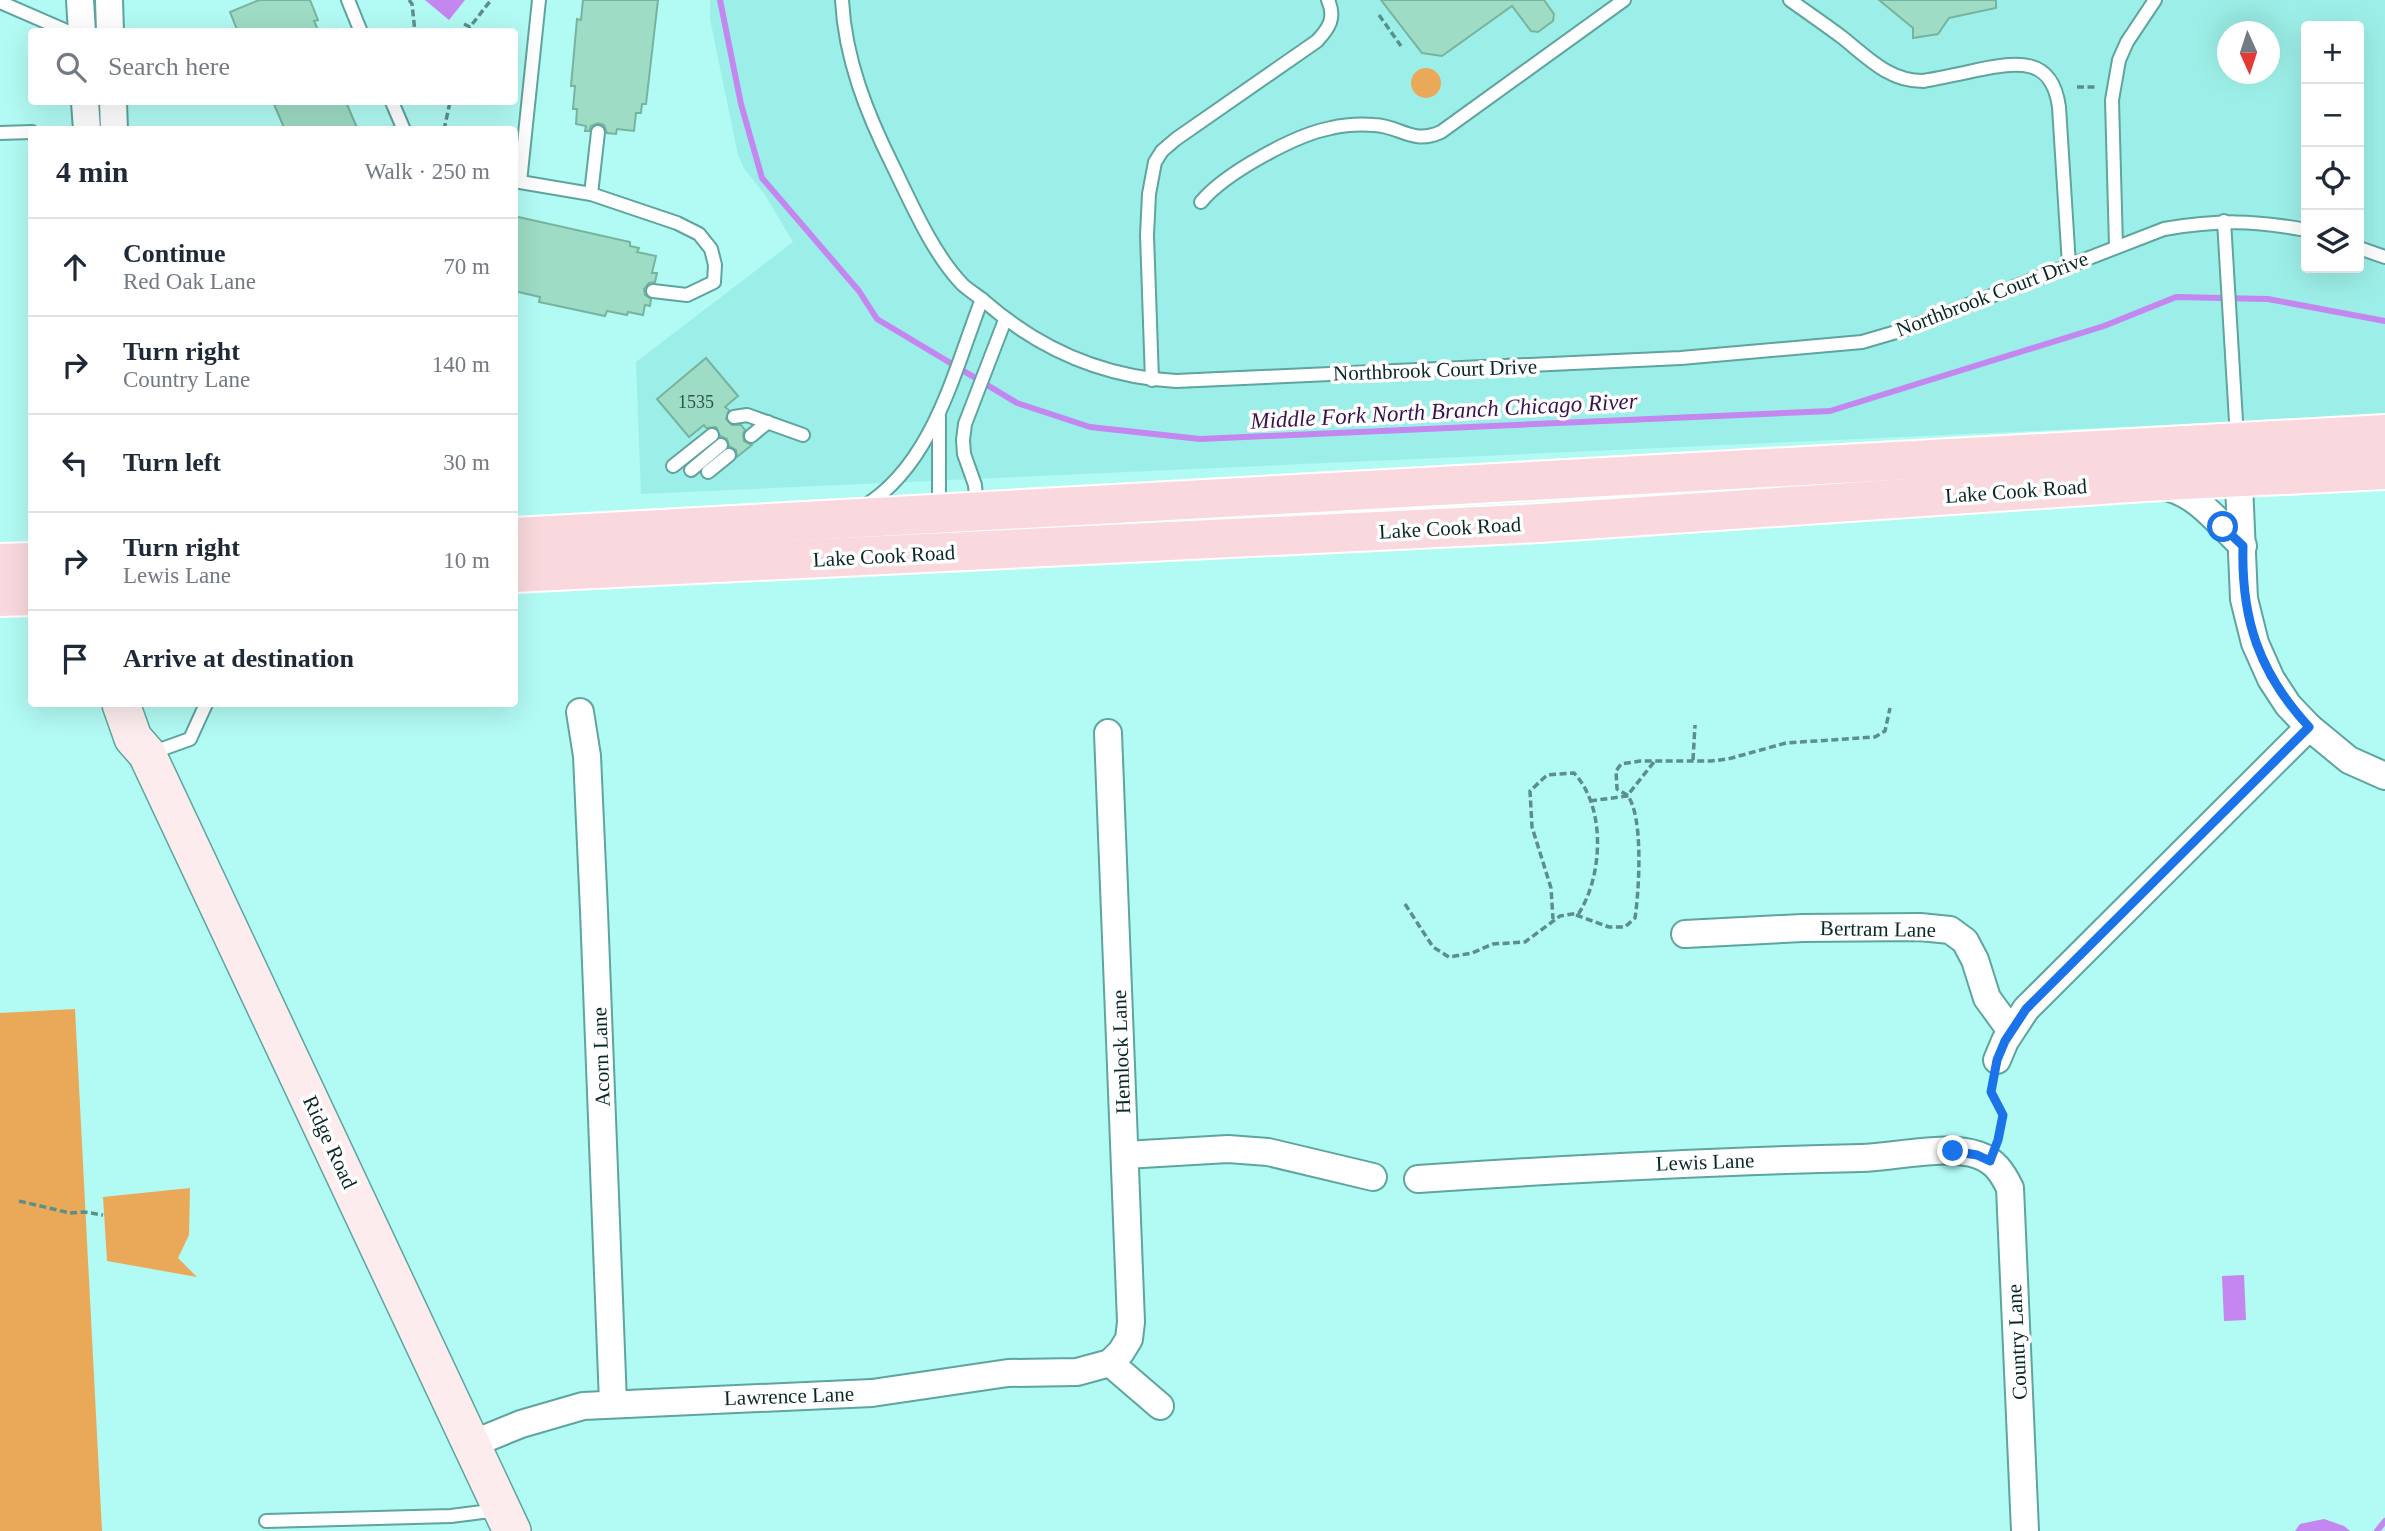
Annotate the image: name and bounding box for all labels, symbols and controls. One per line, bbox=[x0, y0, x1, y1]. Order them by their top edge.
north arrow bbox=[2217, 21, 2280, 84]
map controls bbox=[2301, 21, 2364, 273]
button: + bbox=[2301, 21, 2364, 84]
search box bbox=[28, 28, 518, 105]
icon: search bbox=[52, 48, 90, 86]
text: Search here bbox=[108, 52, 230, 81]
button: − bbox=[2301, 84, 2364, 147]
button: locate bbox=[2301, 147, 2364, 210]
text: 4 min bbox=[56, 155, 129, 188]
text: Walk · 250 m bbox=[365, 159, 490, 184]
button: layers bbox=[2301, 210, 2364, 273]
text: Continue bbox=[123, 239, 226, 268]
street label: Northbrook Court Drive bbox=[1892, 246, 2092, 342]
icon: ahead bbox=[56, 248, 94, 286]
text: 70 m bbox=[443, 254, 490, 279]
text: Red Oak Lane bbox=[123, 269, 256, 294]
text: Turn right bbox=[123, 337, 240, 366]
icon: right bbox=[56, 346, 94, 384]
text: 140 m bbox=[432, 352, 490, 377]
street label: Northbrook Court Drive bbox=[1333, 354, 1537, 386]
text: Country Lane bbox=[123, 367, 250, 392]
water label: Middle Fork North Branch Chicago River bbox=[1249, 388, 1639, 434]
house number: 1535 bbox=[678, 392, 714, 412]
icon: left bbox=[56, 444, 94, 482]
text: Turn left bbox=[123, 448, 221, 477]
text: 30 m bbox=[443, 450, 490, 475]
street label: Lake Cook Road bbox=[1944, 474, 2088, 508]
route start bbox=[2207, 511, 2238, 542]
street label: Lake Cook Road bbox=[1378, 512, 1522, 544]
text: Turn right bbox=[123, 533, 240, 562]
street label: Lake Cook Road bbox=[812, 540, 956, 572]
icon: right bbox=[56, 542, 94, 580]
text: 10 m bbox=[443, 548, 490, 573]
text: Lewis Lane bbox=[123, 563, 231, 588]
icon: arrive bbox=[56, 640, 94, 678]
text: Arrive at destination bbox=[123, 644, 354, 673]
street label: Bertram Lane bbox=[1820, 916, 1936, 942]
street label: Hemlock Lane bbox=[1107, 990, 1135, 1114]
street label: Acorn Lane bbox=[587, 1007, 615, 1107]
street label: Ridge Road bbox=[298, 1092, 362, 1193]
route end bbox=[1937, 1135, 1968, 1166]
street label: Lewis Lane bbox=[1655, 1148, 1755, 1176]
street label: Country Lane bbox=[2002, 1283, 2032, 1401]
street label: Lawrence Lane bbox=[724, 1382, 854, 1410]

